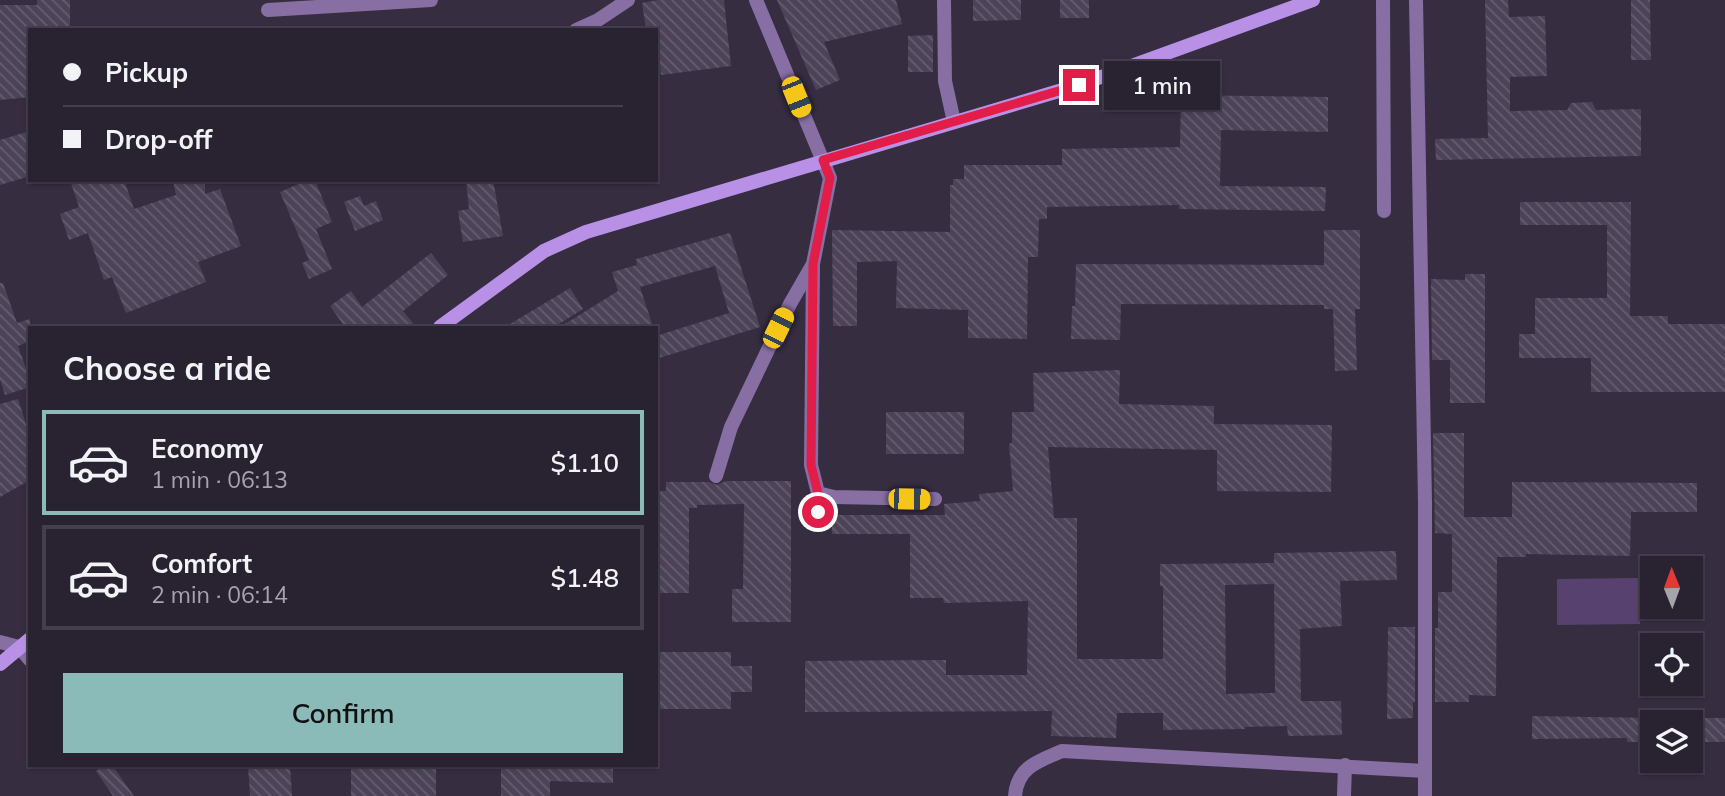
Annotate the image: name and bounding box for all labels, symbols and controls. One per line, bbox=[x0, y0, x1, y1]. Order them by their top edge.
text: Pickup bbox=[105, 56, 188, 89]
callout: 1 min bbox=[1104, 60, 1219, 110]
route end bbox=[1063, 69, 1095, 101]
text: 1 min bbox=[1132, 71, 1192, 100]
car bbox=[779, 74, 814, 120]
text: Drop-off bbox=[105, 123, 212, 156]
car bbox=[760, 305, 797, 351]
text: Choose a ride bbox=[63, 348, 271, 388]
icon: car bbox=[67, 431, 130, 494]
text: Economy bbox=[151, 432, 263, 465]
text: $1.10 bbox=[550, 446, 619, 479]
text: 1 min · 06:13 bbox=[151, 465, 288, 494]
car bbox=[888, 488, 931, 510]
route start bbox=[802, 496, 834, 528]
icon: car bbox=[67, 546, 130, 609]
text: Comfort bbox=[151, 547, 252, 580]
north arrow bbox=[1640, 556, 1703, 620]
map controls bbox=[1640, 556, 1703, 773]
text: $1.48 bbox=[550, 561, 619, 594]
text: 2 min · 06:14 bbox=[151, 580, 288, 609]
button: locate bbox=[1640, 633, 1703, 696]
button: Confirm bbox=[63, 673, 623, 753]
button: layers bbox=[1640, 710, 1703, 773]

